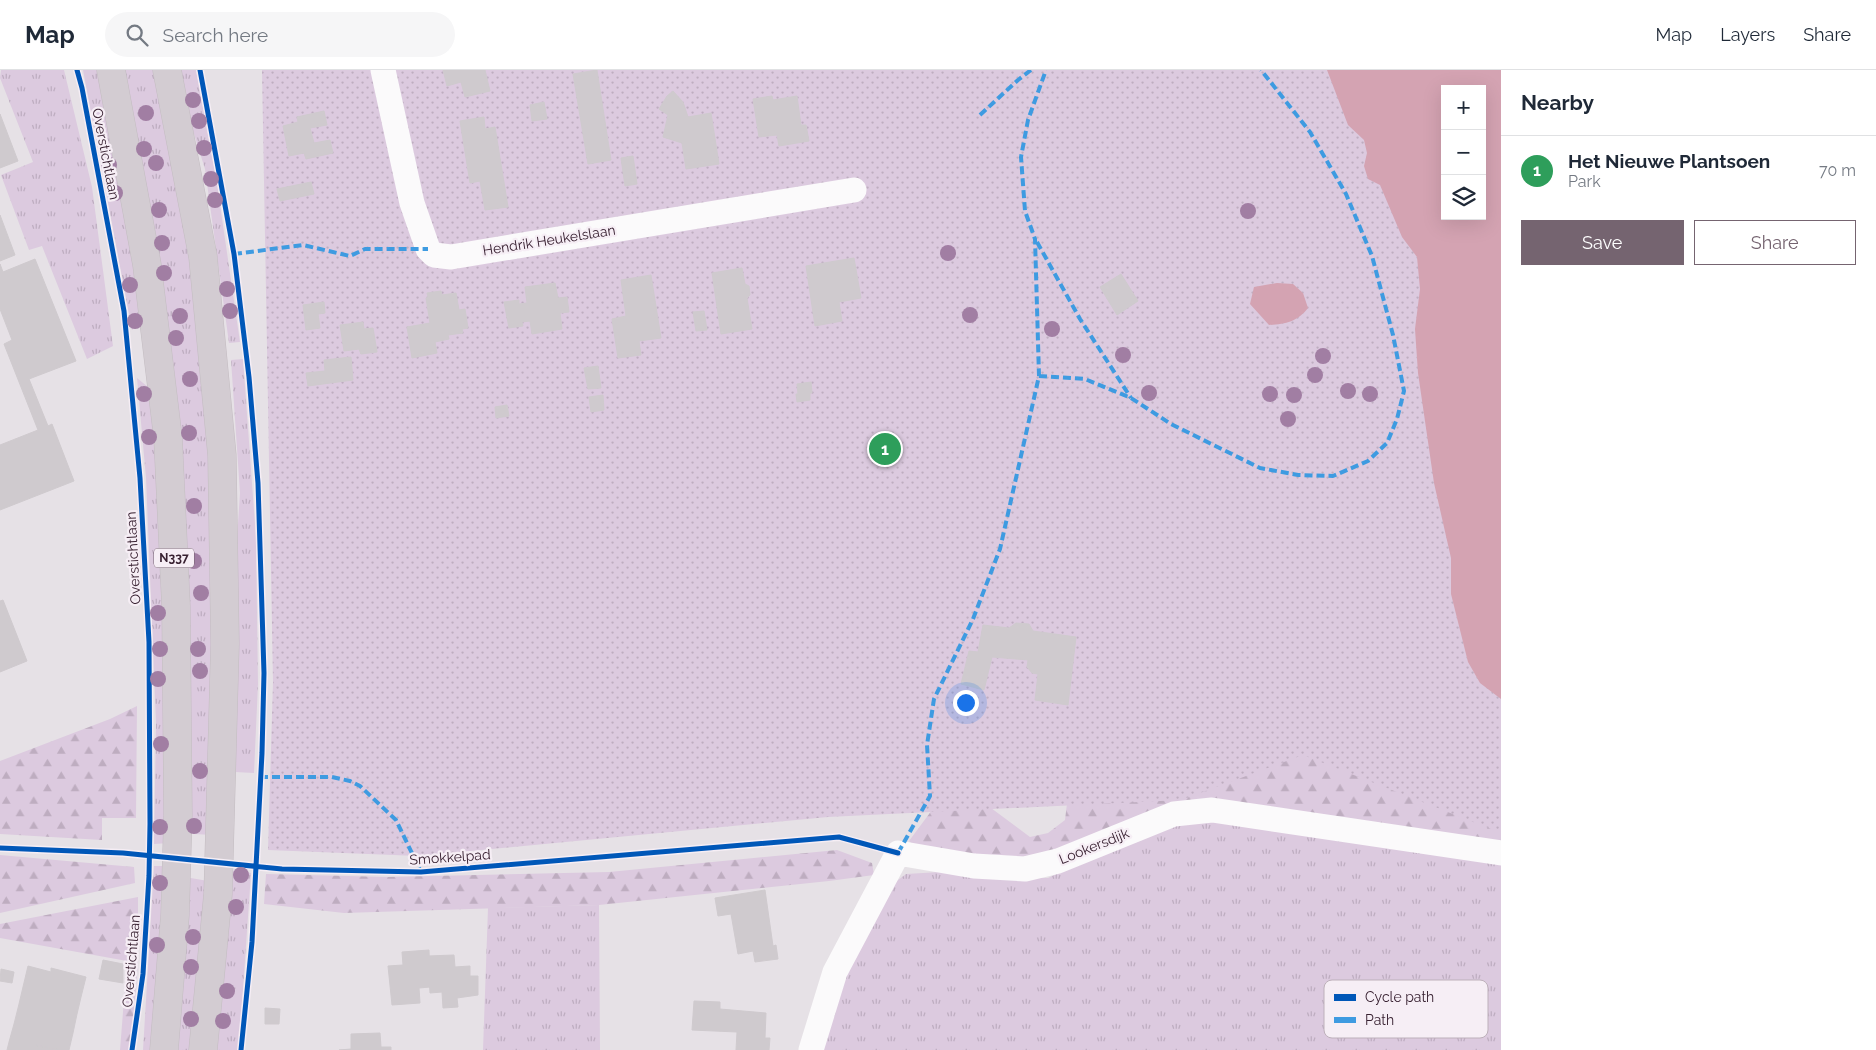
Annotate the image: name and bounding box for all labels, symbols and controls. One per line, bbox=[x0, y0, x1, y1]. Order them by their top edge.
search box bbox=[105, 12, 455, 57]
text: Map bbox=[25, 20, 75, 49]
icon: search bbox=[123, 21, 151, 49]
text: Search here bbox=[163, 24, 268, 46]
text: Map bbox=[1656, 24, 1692, 45]
text: Layers bbox=[1720, 24, 1775, 45]
text: Share bbox=[1803, 24, 1851, 45]
map controls bbox=[1441, 85, 1486, 220]
button: + bbox=[1441, 85, 1486, 130]
text: Nearby bbox=[1521, 90, 1594, 115]
street label: Overstichtlaan bbox=[89, 107, 123, 201]
button: − bbox=[1441, 130, 1486, 175]
text: Het Nieuwe Plantsoen bbox=[1568, 150, 1770, 172]
text: 1 bbox=[1533, 161, 1541, 180]
text: 70 m bbox=[1819, 161, 1856, 180]
text: Park bbox=[1568, 172, 1601, 191]
button: layers bbox=[1441, 175, 1486, 220]
button: Save bbox=[1521, 220, 1684, 265]
button: Share bbox=[1694, 220, 1856, 265]
street label: Hendrik Heukelslaan bbox=[482, 222, 616, 258]
pin: 1 bbox=[869, 430, 901, 468]
street label: Overstichtlaan bbox=[123, 511, 143, 605]
road number: N337 bbox=[154, 548, 194, 568]
your location bbox=[953, 690, 979, 716]
street label: Lookersdijk bbox=[1057, 825, 1132, 867]
street label: Smokkelpad bbox=[409, 846, 491, 868]
street label: Overstichtlaan bbox=[119, 914, 143, 1008]
legend bbox=[1324, 980, 1488, 1038]
text: Cycle path bbox=[1365, 989, 1434, 1005]
text: Path bbox=[1365, 1012, 1394, 1028]

